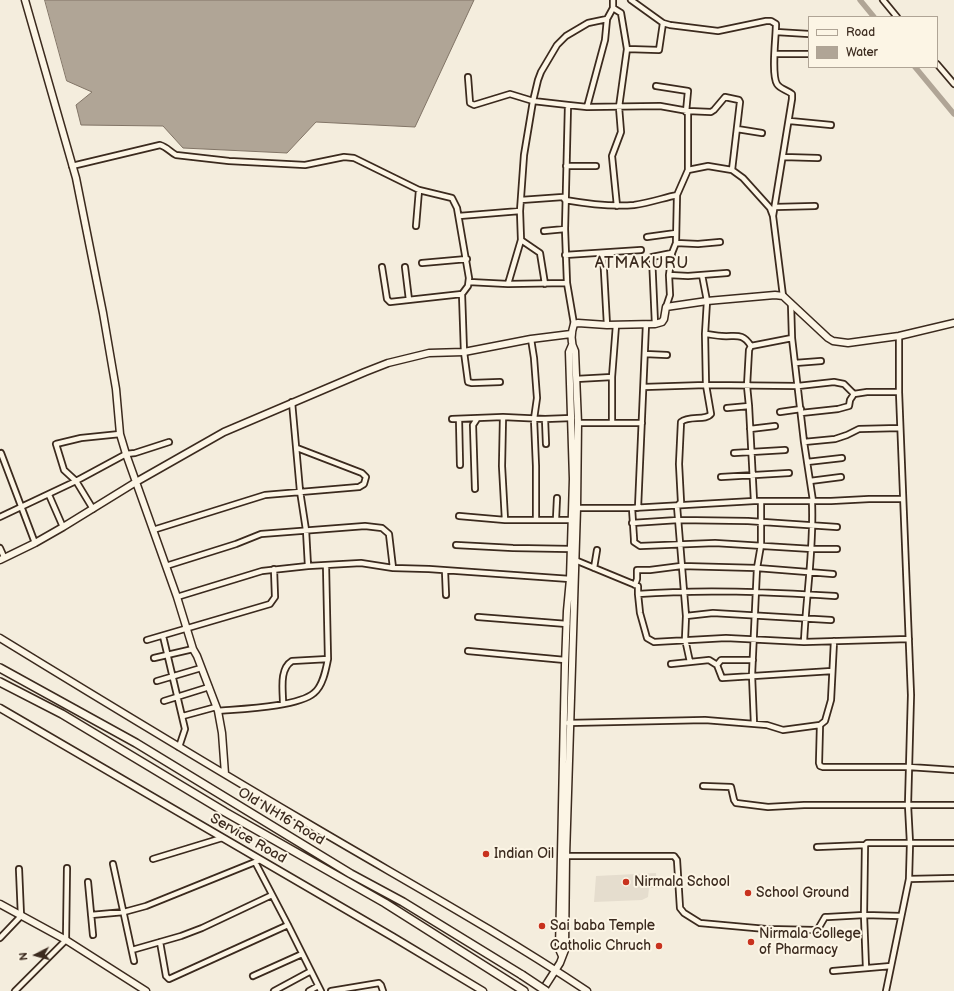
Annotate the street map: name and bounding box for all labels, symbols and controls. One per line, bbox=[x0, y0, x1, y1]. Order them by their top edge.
legend bbox=[808, 16, 938, 68]
text: Road bbox=[846, 25, 875, 40]
text: Water bbox=[846, 45, 878, 60]
district label: ATMAKURU bbox=[595, 254, 689, 274]
street label: Old NH16 Road bbox=[235, 785, 327, 849]
street label: Service Road bbox=[207, 810, 289, 868]
place label: Indian Oil bbox=[494, 846, 554, 862]
marker: Indian Oil bbox=[481, 849, 491, 859]
place label: Nirmala School bbox=[634, 874, 730, 890]
marker: Nirmala School bbox=[621, 877, 631, 887]
place label: School Ground bbox=[756, 885, 849, 901]
marker: School Ground bbox=[743, 888, 753, 898]
place label: Sai baba Temple bbox=[550, 918, 655, 934]
marker: Sai baba Temple bbox=[537, 921, 547, 931]
place label: Nirmala College of Pharmacy bbox=[759, 926, 861, 958]
north arrow bbox=[16, 935, 56, 975]
marker: Nirmala College of Pharmacy bbox=[746, 937, 756, 947]
place label: Catholic Chruch bbox=[550, 938, 651, 954]
marker: Catholic Chruch bbox=[654, 941, 664, 951]
text: N bbox=[17, 952, 30, 961]

